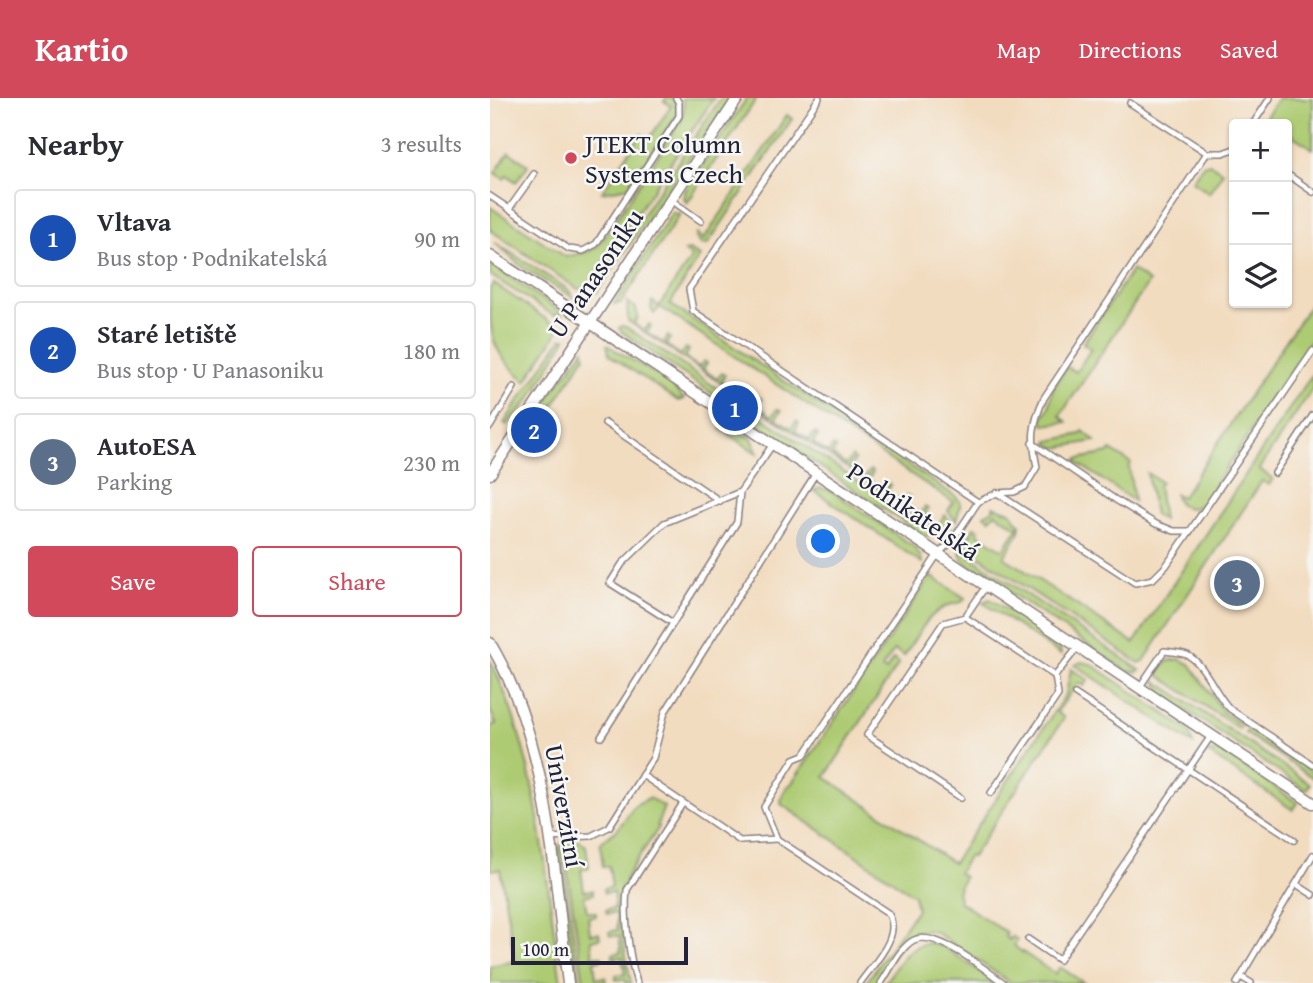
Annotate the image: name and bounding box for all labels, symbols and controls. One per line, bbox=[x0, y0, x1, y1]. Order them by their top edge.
text: Kartio bbox=[35, 25, 128, 73]
text: Map bbox=[997, 32, 1041, 67]
text: Directions bbox=[1079, 32, 1182, 67]
text: Saved bbox=[1220, 32, 1278, 67]
map controls bbox=[1229, 119, 1292, 308]
button: + bbox=[1229, 119, 1292, 182]
text: Nearby bbox=[28, 122, 124, 166]
place label: JTEKT Column Systems Czech bbox=[582, 124, 743, 193]
text: 3 results bbox=[381, 127, 462, 160]
marker: JTEKT Column Systems Czech bbox=[563, 150, 579, 166]
button: − bbox=[1229, 182, 1292, 245]
street label: U Panasoniku bbox=[537, 200, 653, 346]
text: Vltava bbox=[97, 202, 171, 241]
text: 1 bbox=[47, 222, 59, 255]
text: 90 m bbox=[414, 222, 460, 255]
text: Bus stop · Podnikatelská bbox=[97, 241, 327, 274]
button: layers bbox=[1229, 245, 1292, 308]
text: Staré letiště bbox=[97, 314, 237, 353]
text: 2 bbox=[47, 334, 59, 367]
text: 180 m bbox=[403, 334, 460, 367]
text: Bus stop · U Panasoniku bbox=[97, 353, 324, 386]
pin: 1 bbox=[712, 382, 758, 434]
pin: 2 bbox=[511, 404, 557, 456]
text: AutoESA bbox=[97, 426, 196, 465]
text: 3 bbox=[47, 446, 59, 479]
text: 230 m bbox=[403, 446, 460, 479]
street label: Podnikatelská bbox=[840, 452, 989, 570]
text: Parking bbox=[97, 465, 172, 498]
your location bbox=[806, 524, 840, 558]
button: Save bbox=[28, 546, 238, 617]
button: Share bbox=[252, 546, 462, 617]
pin: 3 bbox=[1214, 557, 1260, 609]
street label: Univerzitní bbox=[535, 742, 595, 871]
scale bar bbox=[511, 934, 688, 966]
text: 100 m bbox=[522, 935, 569, 963]

